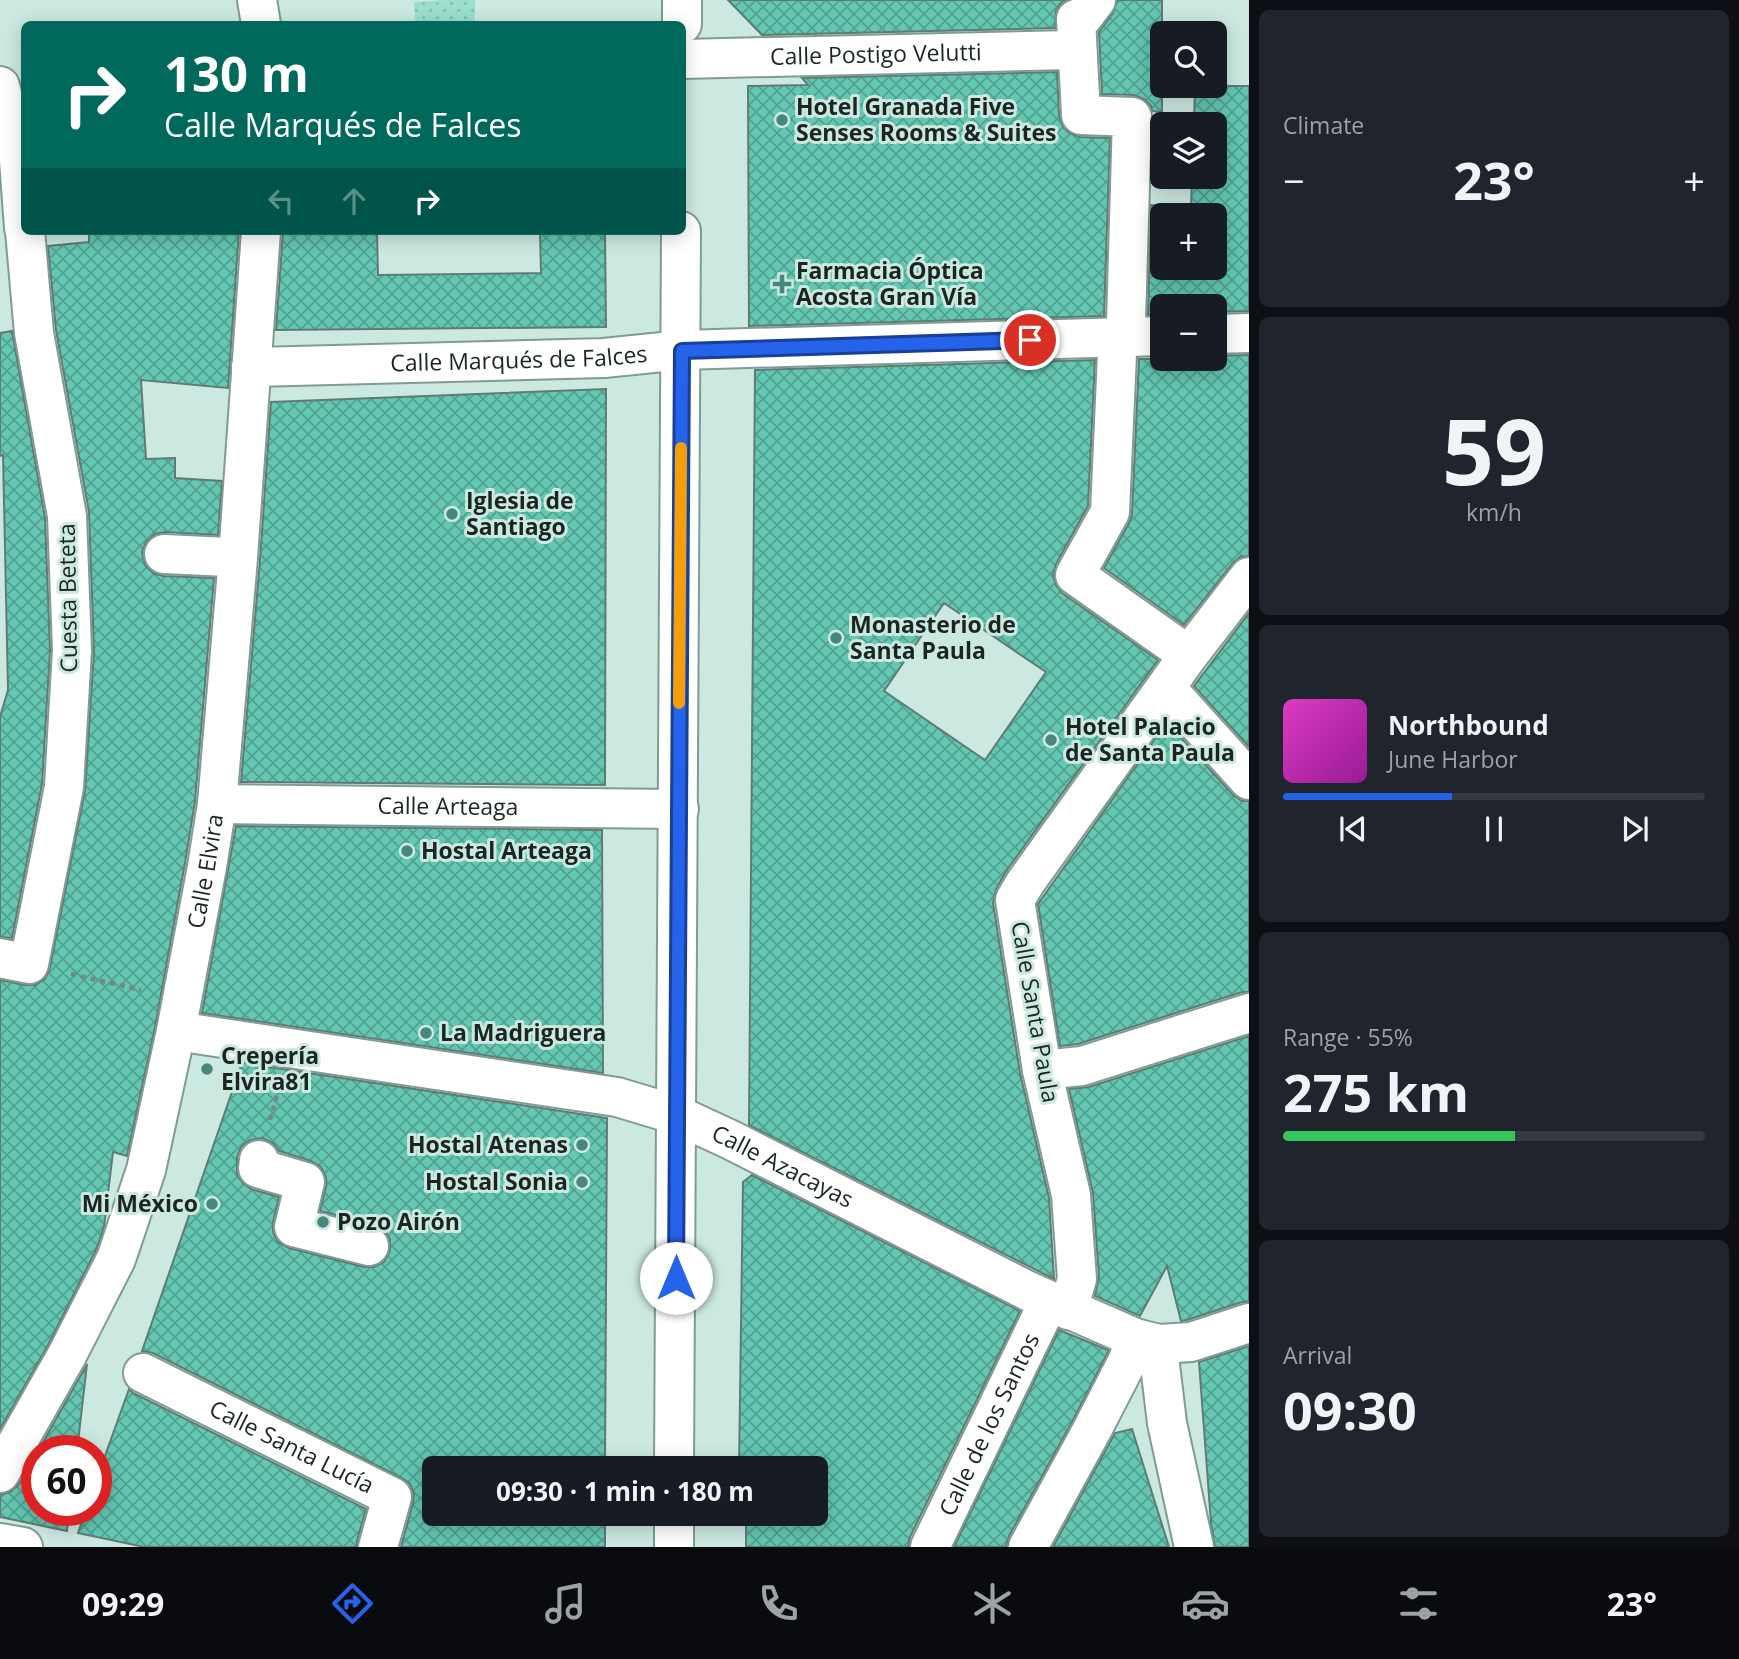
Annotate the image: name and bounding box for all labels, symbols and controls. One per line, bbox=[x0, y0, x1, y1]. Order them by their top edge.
map controls bbox=[1150, 21, 1227, 371]
button: search bbox=[1150, 21, 1227, 98]
street label: Calle Postigo Velutti bbox=[770, 35, 982, 72]
text: 130 m bbox=[164, 40, 309, 106]
icon: right bbox=[49, 49, 140, 140]
place label: Hotel Granada Five Senses Rooms & Suites bbox=[796, 90, 1057, 148]
text: Calle Marqués de Falces bbox=[164, 103, 522, 146]
text: Climate bbox=[1283, 109, 1364, 141]
marker: Hotel Granada Five Senses Rooms & Suites bbox=[774, 112, 790, 128]
button: layers bbox=[1150, 112, 1227, 189]
text: 23° bbox=[1453, 144, 1535, 215]
text: − bbox=[1283, 154, 1305, 206]
text: + bbox=[1683, 154, 1705, 206]
icon: left bbox=[262, 182, 300, 220]
icon: ahead bbox=[335, 182, 373, 220]
icon: right bbox=[408, 182, 446, 220]
button: + bbox=[1150, 203, 1227, 280]
place label: Farmacia Óptica Acosta Gran Vía bbox=[796, 254, 984, 312]
marker: Farmacia Óptica Acosta Gran Vía bbox=[774, 276, 790, 292]
button: − bbox=[1150, 294, 1227, 371]
pin bbox=[1000, 310, 1060, 370]
icon: arrive bbox=[1011, 321, 1049, 359]
street label: Calle Marqués de Falces bbox=[390, 337, 649, 378]
text: 59 bbox=[1442, 388, 1546, 512]
place label: Iglesia de Santiago bbox=[466, 484, 574, 542]
text: km/h bbox=[1466, 496, 1522, 528]
marker: Iglesia de Santiago bbox=[444, 506, 460, 522]
street label: Cuesta Beteta bbox=[50, 523, 84, 673]
place label: Monasterio de Santa Paula bbox=[850, 608, 1016, 666]
marker: Monasterio de Santa Paula bbox=[828, 630, 844, 646]
text: Northbound bbox=[1388, 707, 1549, 743]
place label: Hotel Palacio de Santa Paula bbox=[1065, 710, 1235, 768]
marker: Hotel Palacio de Santa Paula bbox=[1043, 732, 1059, 748]
text: June Harbor bbox=[1388, 743, 1518, 775]
street label: Calle Arteaga bbox=[377, 789, 519, 822]
icon: previous bbox=[1334, 810, 1372, 848]
icon: pause bbox=[1475, 810, 1513, 848]
icon: next bbox=[1616, 810, 1654, 848]
street label: Calle Elvira bbox=[179, 812, 230, 931]
place label: Hostal Arteaga bbox=[421, 834, 592, 866]
marker: Hostal Arteaga bbox=[399, 843, 415, 859]
street label: Calle Santa Paula bbox=[1004, 919, 1068, 1105]
place label: La Madriguera bbox=[440, 1016, 607, 1048]
text: Range · 55% bbox=[1283, 1021, 1413, 1053]
marker: La Madriguera bbox=[418, 1025, 434, 1041]
place label: Crepería Elvira81 bbox=[221, 1039, 319, 1097]
text: 275 km bbox=[1283, 1056, 1469, 1127]
marker: Crepería Elvira81 bbox=[199, 1061, 215, 1077]
street label: Calle Azacayas bbox=[707, 1116, 859, 1215]
place label: Hostal Atenas bbox=[408, 1128, 568, 1160]
marker: Hostal Atenas bbox=[574, 1137, 590, 1153]
place label: Hostal Sonia bbox=[425, 1165, 568, 1197]
marker: Hostal Sonia bbox=[574, 1174, 590, 1190]
place label: Mi México bbox=[82, 1187, 198, 1219]
marker: Mi México bbox=[204, 1196, 220, 1212]
place label: Pozo Airón bbox=[337, 1205, 460, 1237]
marker: Pozo Airón bbox=[315, 1214, 331, 1230]
position arrow bbox=[639, 1241, 713, 1315]
street label: Calle de los Santos bbox=[930, 1327, 1046, 1521]
text: Arrival bbox=[1283, 1339, 1352, 1371]
text: 09:30 bbox=[1283, 1374, 1417, 1445]
street label: Calle Santa Lucía bbox=[204, 1392, 380, 1501]
speed limit sign: 60 bbox=[21, 1435, 112, 1526]
text: 09:30 · 1 min · 180 m bbox=[496, 1473, 754, 1509]
icon: directions bbox=[328, 1579, 377, 1628]
icon: music bbox=[541, 1579, 590, 1628]
icon: phone bbox=[754, 1579, 803, 1628]
icon: climate bbox=[968, 1579, 1017, 1628]
icon: car bbox=[1181, 1579, 1230, 1628]
icon: filters bbox=[1394, 1579, 1443, 1628]
text: 09:29 bbox=[82, 1582, 164, 1625]
text: 23° bbox=[1607, 1582, 1657, 1625]

